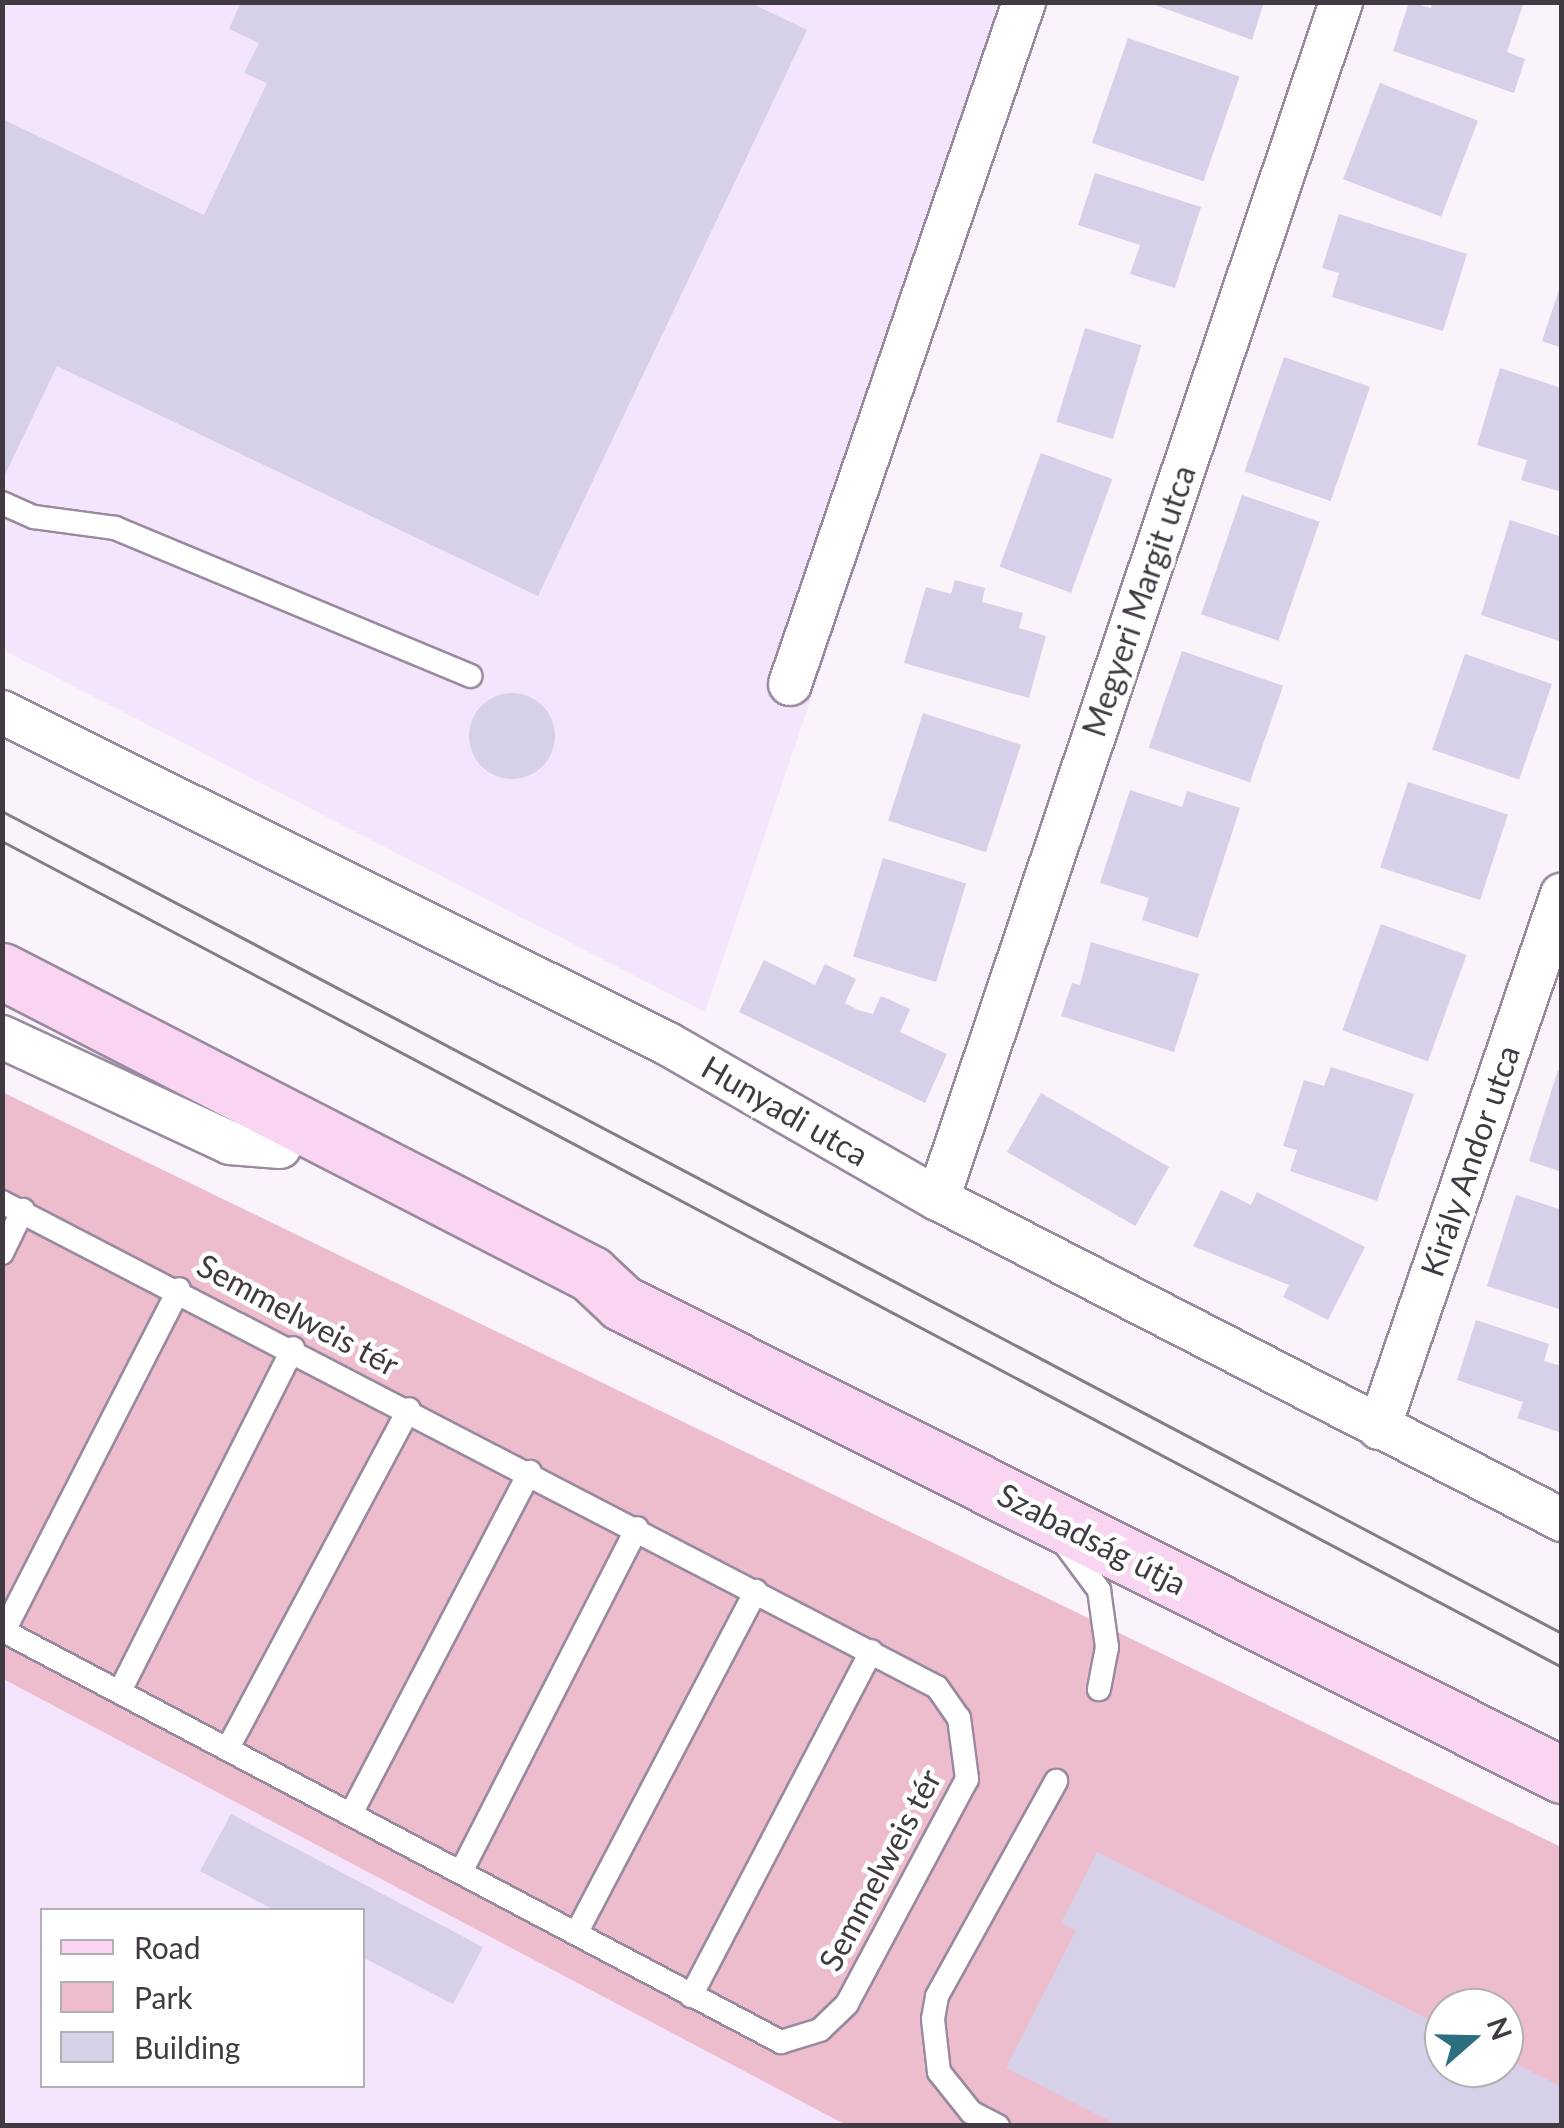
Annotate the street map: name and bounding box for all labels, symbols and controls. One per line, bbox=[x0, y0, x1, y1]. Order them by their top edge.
street label: Megyeri Margit utca bbox=[1075, 460, 1203, 742]
street label: Király Andor utca bbox=[1412, 1039, 1528, 1283]
street label: Hunyadi utca bbox=[695, 1048, 875, 1174]
street label: Semmelweis tér bbox=[191, 1246, 405, 1384]
street label: Szabadság útja bbox=[991, 1475, 1193, 1603]
street label: Semmelweis tér bbox=[811, 1763, 949, 1977]
legend bbox=[40, 1908, 365, 2088]
text: Road bbox=[134, 1929, 201, 1965]
text: Park bbox=[134, 1979, 193, 2015]
north arrow bbox=[1424, 1988, 1524, 2088]
text: N bbox=[1481, 2012, 1520, 2044]
text: Building bbox=[134, 2029, 240, 2065]

